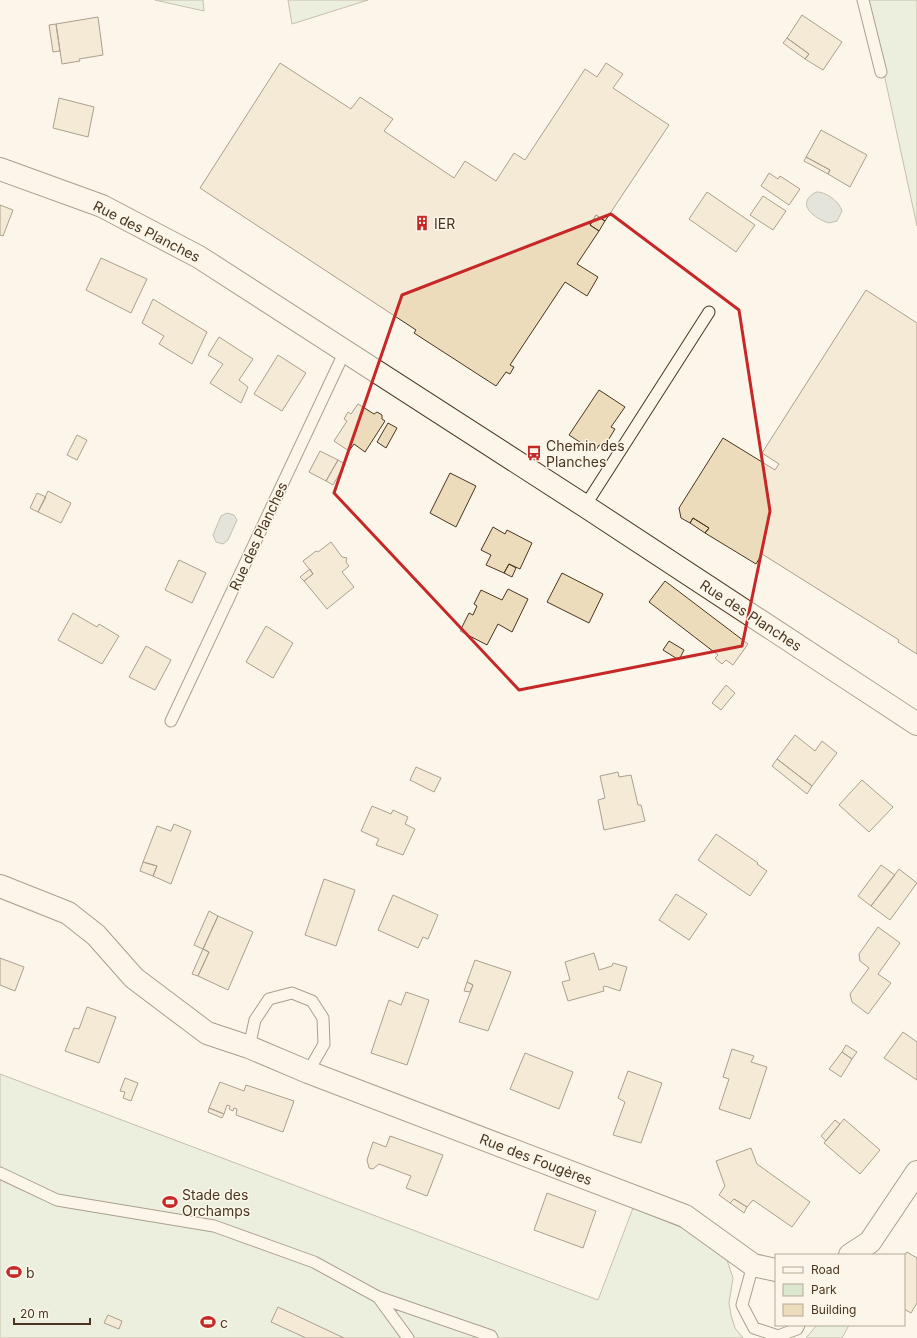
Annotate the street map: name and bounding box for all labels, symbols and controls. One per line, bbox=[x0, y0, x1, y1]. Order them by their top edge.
street label: Rue des Planches bbox=[91, 197, 203, 265]
building icon: IER bbox=[413, 214, 431, 232]
place label: IER bbox=[434, 215, 455, 232]
place label: Chemin des Planches bbox=[546, 437, 625, 470]
bus stop icon: Chemin des Planches bbox=[525, 444, 543, 462]
street label: Rue des Planches bbox=[225, 479, 291, 593]
street label: Rue des Planches bbox=[697, 576, 805, 654]
street label: Rue des Fougères bbox=[477, 1130, 595, 1188]
place label: Stade des Orchamps bbox=[182, 1186, 250, 1219]
sports icon: Stade des Orchamps bbox=[161, 1193, 179, 1211]
legend bbox=[775, 1254, 905, 1326]
text: Road bbox=[811, 1262, 840, 1277]
sports icon: b bbox=[5, 1263, 23, 1281]
place label: b bbox=[26, 1264, 35, 1281]
text: Park bbox=[811, 1282, 837, 1297]
scale bar bbox=[14, 1300, 90, 1326]
text: Building bbox=[811, 1302, 856, 1317]
text: 20 m bbox=[20, 1306, 49, 1321]
sports icon: c bbox=[199, 1313, 217, 1331]
place label: c bbox=[220, 1314, 228, 1331]

